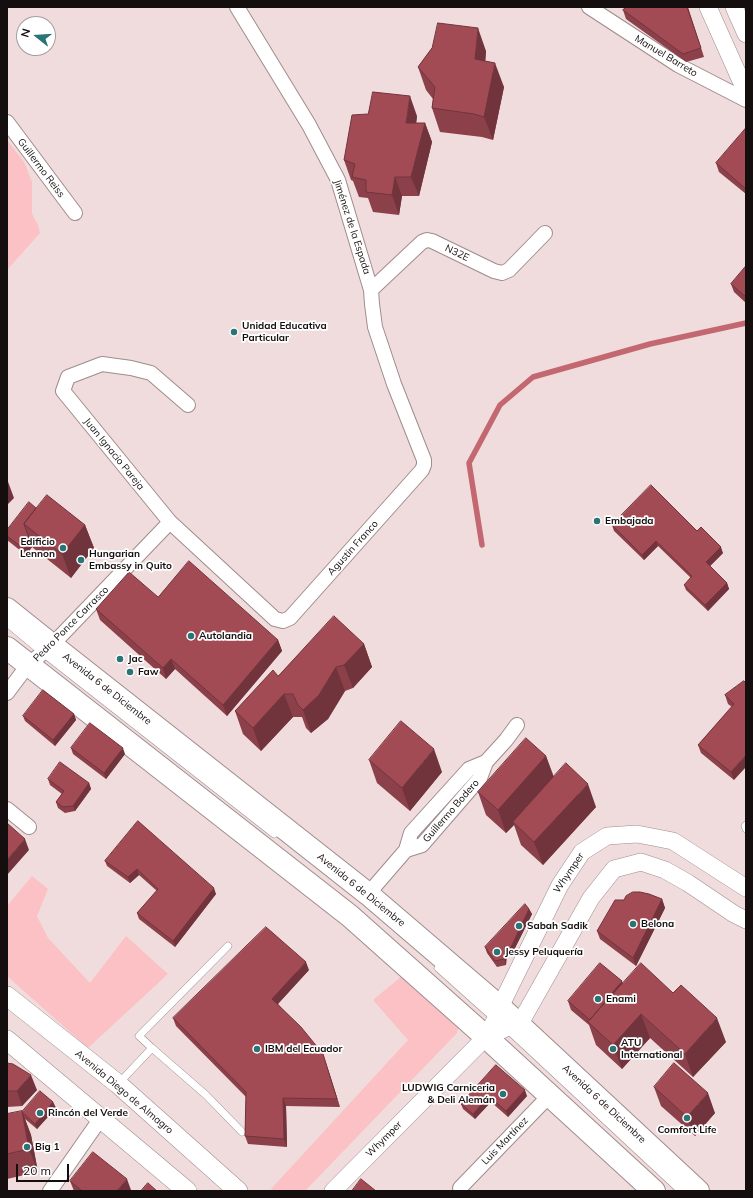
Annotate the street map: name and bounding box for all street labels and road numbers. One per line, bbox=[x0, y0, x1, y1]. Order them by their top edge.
street label: Manuel Barreto bbox=[632, 33, 700, 79]
street label: Guillermo Reiss bbox=[15, 136, 67, 200]
street label: Jiménez de la Espada bbox=[331, 178, 373, 276]
street label: N32E bbox=[443, 242, 471, 264]
street label: Juan Ignacio Pareja bbox=[81, 416, 147, 492]
street label: Agustin Franco bbox=[325, 518, 381, 578]
street label: Pedro Ponce Carrasco bbox=[31, 584, 111, 664]
street label: Avenida 6 de Diciembre bbox=[60, 651, 154, 727]
street label: Guillermo Bodero bbox=[420, 777, 482, 845]
street label: Avenida 6 de Diciembre bbox=[315, 851, 407, 929]
street label: Whymper bbox=[551, 851, 587, 895]
street label: Avenida Diego de Almagro bbox=[73, 1048, 175, 1136]
street label: Avenida 6 de Diciembre bbox=[560, 1062, 648, 1146]
street label: Luis Martínez bbox=[479, 1115, 531, 1167]
street label: Whymper bbox=[363, 1118, 405, 1160]

